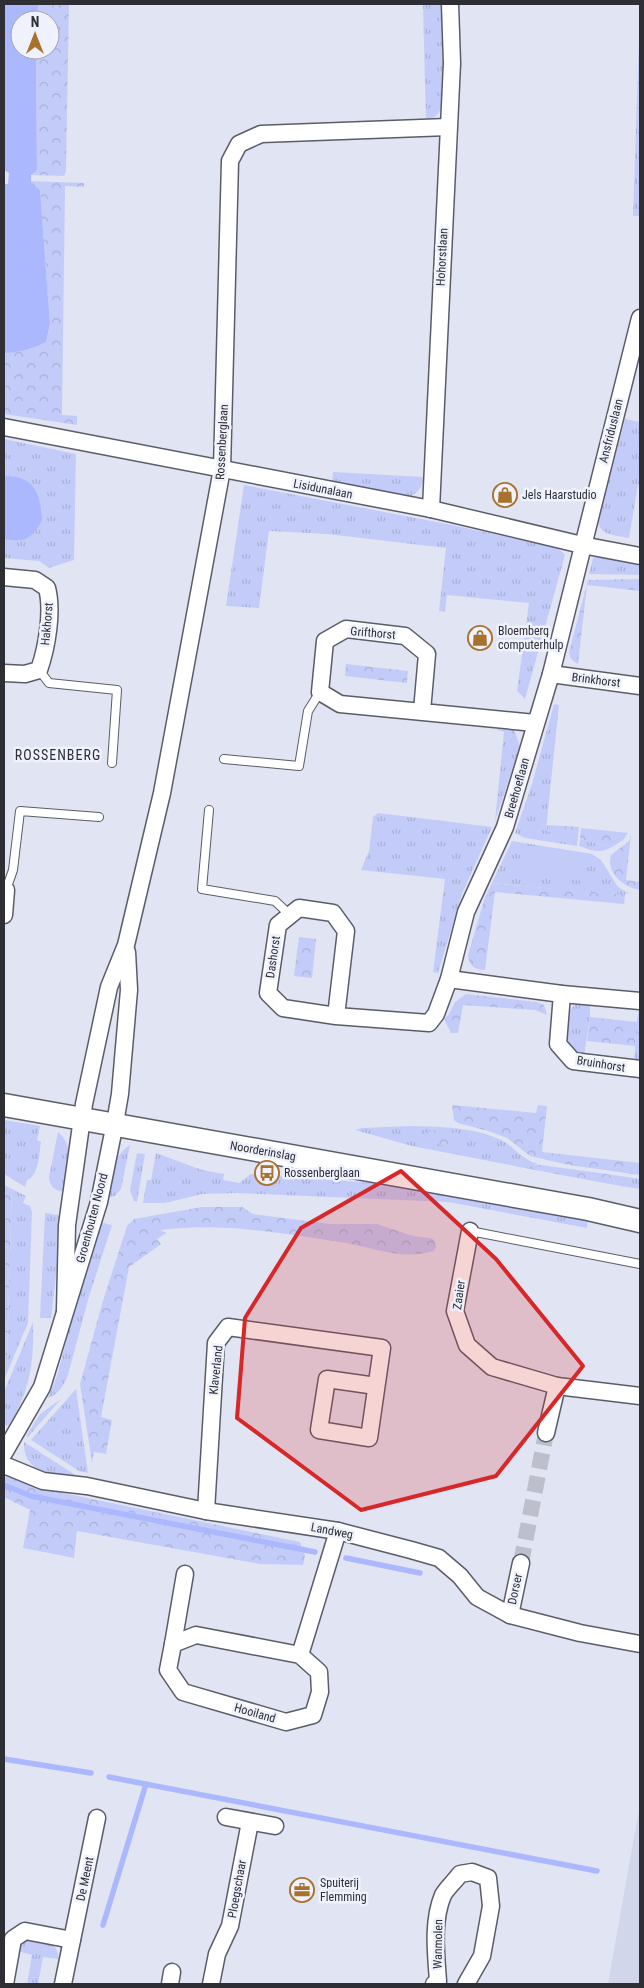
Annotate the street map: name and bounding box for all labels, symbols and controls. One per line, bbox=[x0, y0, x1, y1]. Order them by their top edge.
north arrow bbox=[10, 10, 60, 60]
text: N bbox=[31, 14, 39, 30]
street label: Hohorstlaan bbox=[433, 227, 451, 286]
street label: Ansfriduslaan bbox=[596, 397, 626, 465]
street label: Rossenberglaan bbox=[213, 404, 231, 480]
street label: Lisidunalaan bbox=[292, 476, 354, 502]
shop icon: Jels Haarstudio bbox=[492, 482, 518, 508]
place label: Jels Haarstudio bbox=[522, 488, 597, 502]
street label: Hakhorst bbox=[38, 601, 56, 646]
street label: Grifthorst bbox=[350, 624, 397, 642]
place label: Bloemberg computerhulp bbox=[498, 624, 564, 652]
shop icon: Bloemberg computerhulp bbox=[467, 625, 493, 651]
street label: Brinkhorst bbox=[571, 670, 621, 690]
district label: ROSSENBERG bbox=[15, 747, 101, 763]
street label: Breehoeflaan bbox=[502, 756, 532, 820]
street label: Dashorst bbox=[263, 935, 283, 979]
street label: Bruinhorst bbox=[576, 1053, 627, 1075]
street label: Noorderinslag bbox=[229, 1138, 297, 1164]
bus stop icon: Rossenberglaan bbox=[254, 1160, 280, 1186]
place label: Rossenberglaan bbox=[284, 1166, 360, 1180]
street label: Groenhouten Noord bbox=[73, 1172, 111, 1264]
street label: Zaaier bbox=[450, 1279, 468, 1311]
street label: Klaverland bbox=[206, 1345, 226, 1395]
street label: Landweg bbox=[310, 1520, 354, 1542]
street label: Dorser bbox=[505, 1572, 525, 1606]
street label: Hooiland bbox=[233, 1700, 277, 1726]
street label: De Meent bbox=[73, 1855, 97, 1902]
street label: Ploegschaar bbox=[225, 1858, 249, 1919]
place label: Spuiterij Flemming bbox=[320, 1876, 367, 1904]
office icon: Spuiterij Flemming bbox=[289, 1877, 315, 1903]
street label: Wanmolen bbox=[431, 1919, 445, 1969]

